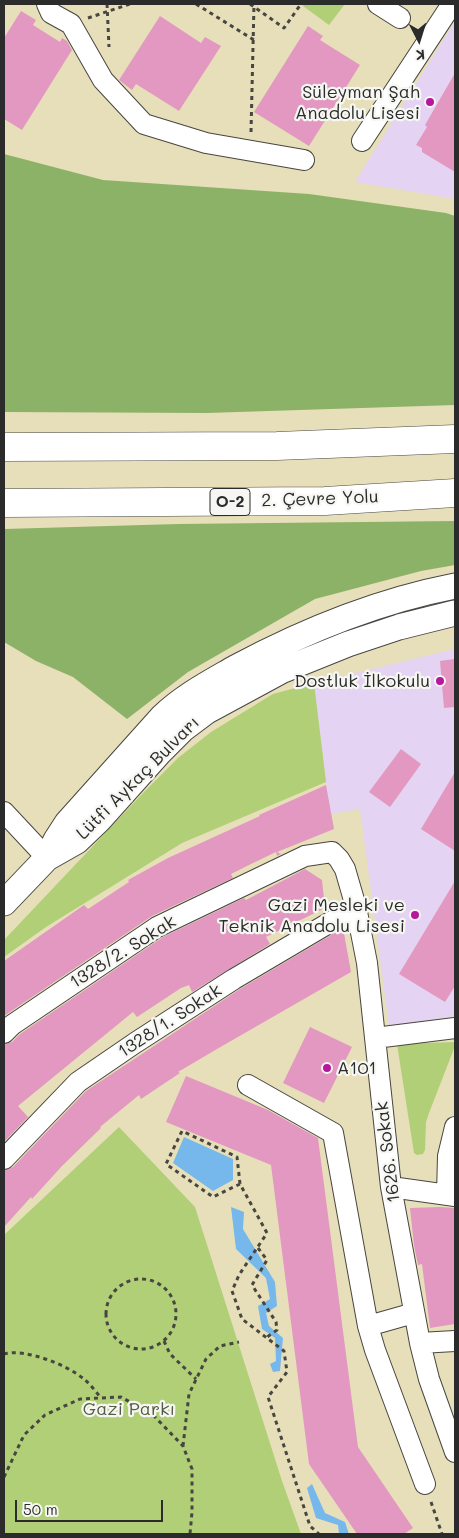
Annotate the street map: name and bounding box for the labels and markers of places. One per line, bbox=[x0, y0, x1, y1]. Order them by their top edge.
place label: Süleyman Şah Anadolu Lisesi bbox=[295, 81, 420, 124]
marker: Süleyman Şah Anadolu Lisesi bbox=[424, 96, 436, 108]
place label: Dostluk İlkokulu bbox=[294, 670, 430, 692]
marker: Dostluk İlkokulu bbox=[434, 675, 446, 687]
place label: Gazi Mesleki ve Teknik Anadolu Lisesi bbox=[219, 894, 405, 936]
marker: Gazi Mesleki ve Teknik Anadolu Lisesi bbox=[409, 909, 421, 921]
place label: A101 bbox=[337, 1057, 377, 1079]
marker: A101 bbox=[321, 1062, 333, 1074]

